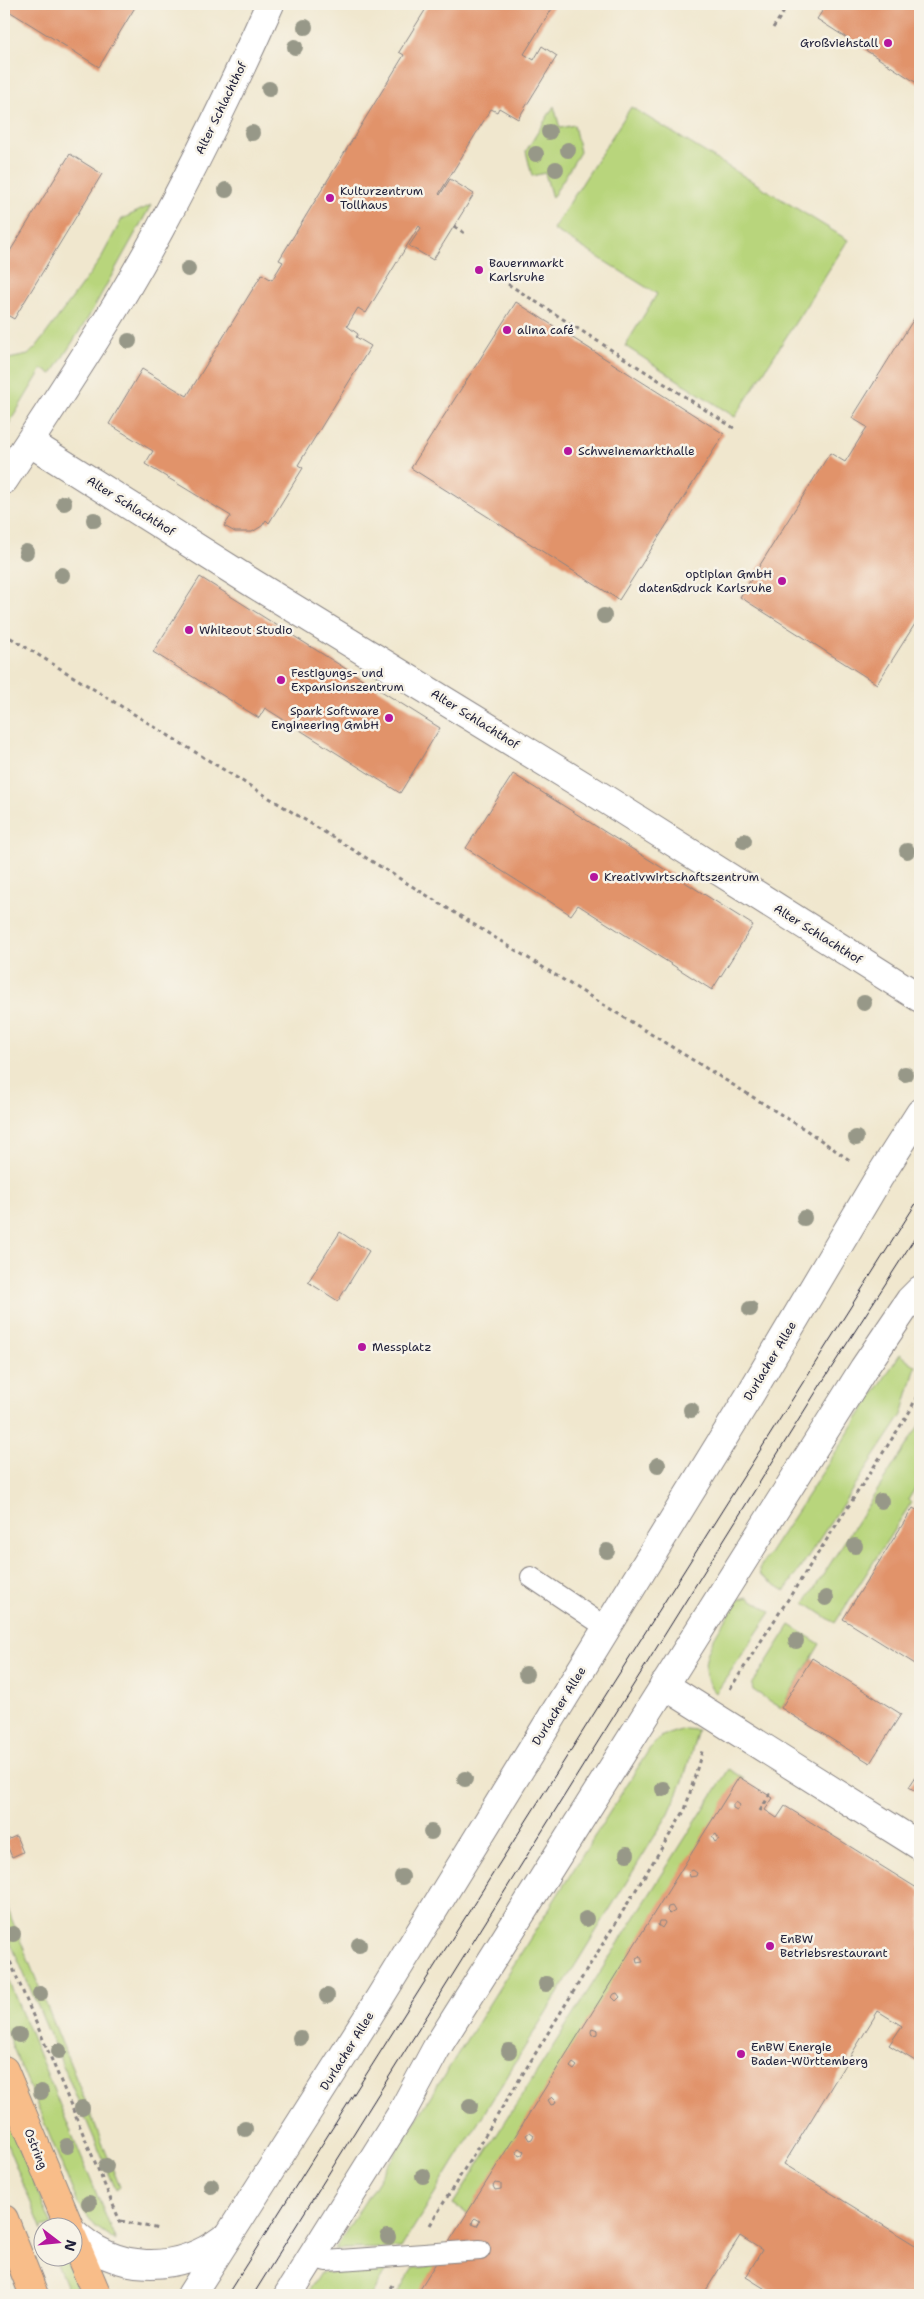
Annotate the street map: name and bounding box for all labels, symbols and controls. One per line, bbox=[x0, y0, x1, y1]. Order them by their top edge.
place label: Großviehstall bbox=[800, 35, 878, 51]
marker: Großviehstall bbox=[882, 37, 894, 49]
street label: Alter Schlachthof bbox=[192, 58, 251, 157]
place label: Kulturzentrum Tollhaus bbox=[340, 183, 423, 213]
marker: Kulturzentrum Tollhaus bbox=[324, 192, 336, 204]
place label: Bauernmarkt Karlsruhe bbox=[489, 255, 564, 285]
marker: Bauernmarkt Karlsruhe bbox=[473, 264, 485, 276]
place label: alina café bbox=[517, 322, 574, 338]
marker: alina café bbox=[501, 324, 513, 336]
place label: Schweinemarkthalle bbox=[578, 443, 695, 459]
marker: Schweinemarkthalle bbox=[562, 445, 574, 457]
street label: Alter Schlachthof bbox=[84, 472, 179, 540]
place label: optiplan GmbH daten&druck Karlsruhe bbox=[639, 566, 772, 596]
marker: optiplan GmbH daten&druck Karlsruhe bbox=[776, 575, 788, 587]
place label: Whiteout Studio bbox=[199, 622, 292, 638]
marker: Whiteout Studio bbox=[183, 624, 195, 636]
place label: Festigungs- und Expansionszentrum bbox=[291, 665, 404, 695]
marker: Festigungs- und Expansionszentrum bbox=[275, 674, 287, 686]
street label: Alter Schlachthof bbox=[428, 685, 523, 753]
place label: Spark Software Engineering GmbH bbox=[271, 703, 379, 733]
marker: Spark Software Engineering GmbH bbox=[383, 712, 395, 724]
place label: Kreativwirtschaftszentrum bbox=[604, 869, 759, 885]
marker: Kreativwirtschaftszentrum bbox=[588, 871, 600, 883]
street label: Alter Schlachthof bbox=[771, 900, 866, 968]
street label: Durlacher Allee bbox=[740, 1318, 800, 1404]
place label: Messplatz bbox=[372, 1339, 432, 1355]
marker: Messplatz bbox=[356, 1341, 368, 1353]
street label: Durlacher Allee bbox=[528, 1663, 590, 1748]
place label: EnBW Betriebsrestaurant bbox=[780, 1931, 888, 1961]
marker: EnBW Betriebsrestaurant bbox=[764, 1940, 776, 1952]
street label: Durlacher Allee bbox=[316, 2008, 378, 2093]
place label: EnBW Energie Baden-Württemberg bbox=[751, 2039, 868, 2069]
marker: EnBW Energie Baden-Württemberg bbox=[735, 2048, 747, 2060]
street label: Ostring bbox=[21, 2126, 51, 2172]
north arrow bbox=[32, 2216, 82, 2266]
text: N bbox=[60, 2238, 81, 2253]

